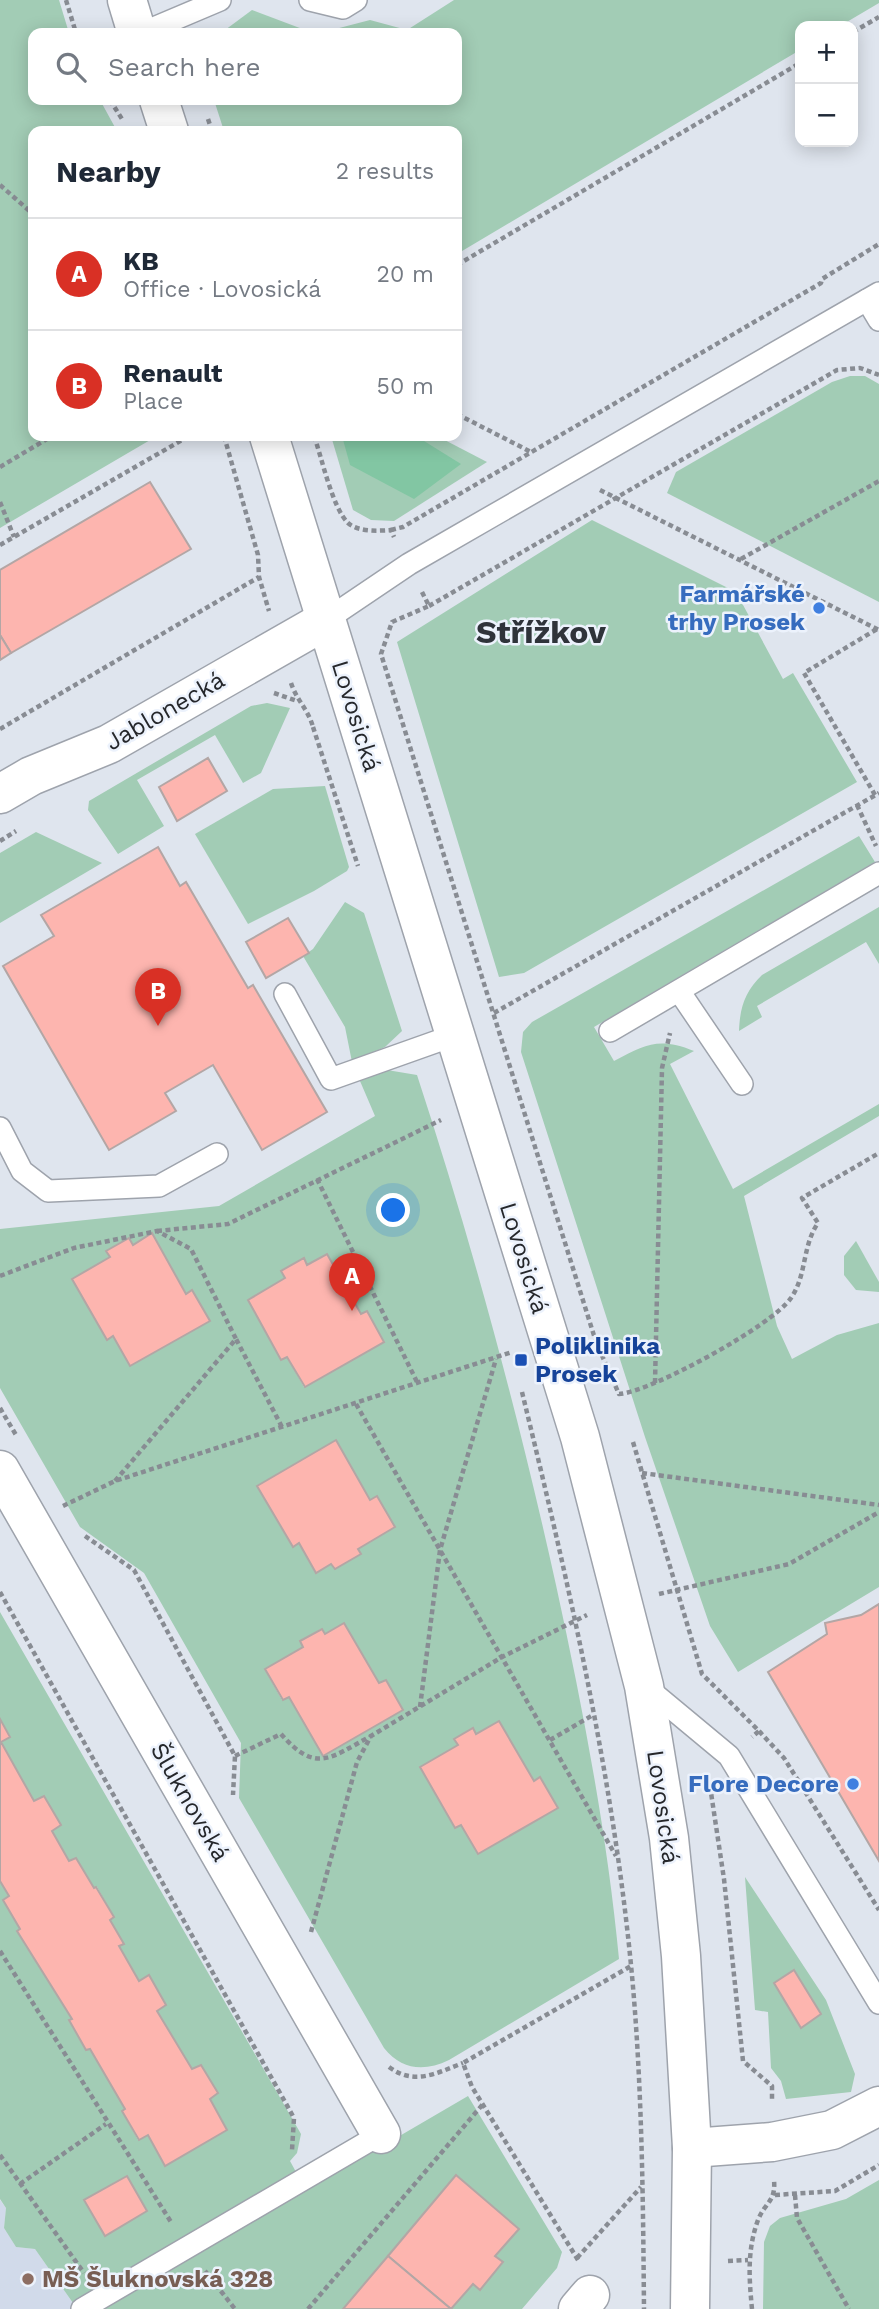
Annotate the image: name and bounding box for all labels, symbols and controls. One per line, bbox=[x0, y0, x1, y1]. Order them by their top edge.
map controls bbox=[795, 21, 858, 147]
button: + bbox=[795, 21, 858, 84]
search box bbox=[28, 28, 462, 105]
icon: search bbox=[52, 48, 90, 86]
text: Search here bbox=[108, 52, 260, 82]
button: − bbox=[795, 84, 858, 147]
text: Nearby bbox=[56, 154, 161, 189]
text: 2 results bbox=[336, 158, 434, 185]
text: KB bbox=[123, 246, 159, 276]
text: A bbox=[71, 261, 87, 288]
text: 20 m bbox=[377, 261, 434, 288]
text: Office · Lovosická bbox=[123, 276, 321, 303]
text: Renault bbox=[123, 358, 222, 388]
text: B bbox=[71, 373, 87, 400]
text: 50 m bbox=[377, 373, 434, 400]
text: Place bbox=[123, 388, 183, 415]
place label: Farmářské trhy Prosek bbox=[668, 580, 805, 636]
marker: Farmářské trhy Prosek bbox=[811, 600, 827, 616]
district label: Střížkov bbox=[476, 613, 606, 651]
street label: Lovosická bbox=[326, 657, 386, 775]
street label: Jablonecká bbox=[101, 666, 229, 756]
pin: B bbox=[135, 968, 181, 1026]
your location bbox=[376, 1193, 410, 1227]
street label: Lovosická bbox=[494, 1199, 554, 1317]
pin: A bbox=[329, 1253, 375, 1311]
place label: Poliklinika Prosek bbox=[535, 1332, 660, 1388]
marker: Poliklinika Prosek bbox=[513, 1352, 529, 1368]
street label: Šluknovská bbox=[145, 1738, 235, 1866]
street label: Lovosická bbox=[641, 1748, 685, 1866]
place label: Flore Decore bbox=[688, 1770, 839, 1798]
marker: Flore Decore bbox=[845, 1776, 861, 1792]
place label: MŠ Šluknovská 328 bbox=[42, 2265, 273, 2293]
marker: MŠ Šluknovská 328 bbox=[20, 2271, 36, 2287]

